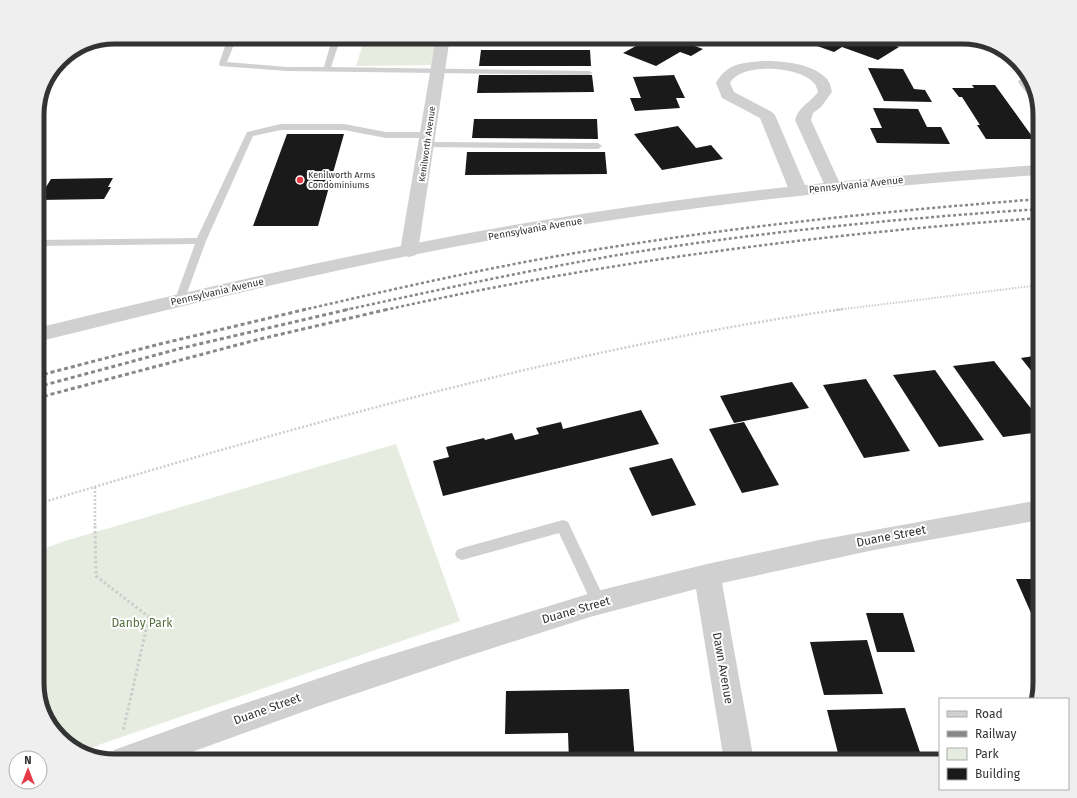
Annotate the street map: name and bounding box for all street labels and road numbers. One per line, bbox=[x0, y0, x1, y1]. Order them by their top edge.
street label: Kenilworth Avenue bbox=[417, 105, 437, 183]
street label: Pennsylvania Avenue bbox=[808, 174, 904, 196]
street label: Pennsylvania Avenue bbox=[487, 215, 583, 243]
street label: Pennsylvania Avenue bbox=[170, 275, 265, 309]
street label: Duane Street bbox=[855, 522, 928, 550]
street label: Duane Street bbox=[540, 593, 612, 626]
street label: Dawn Avenue bbox=[710, 631, 736, 705]
street label: Duane Street bbox=[231, 690, 303, 728]

